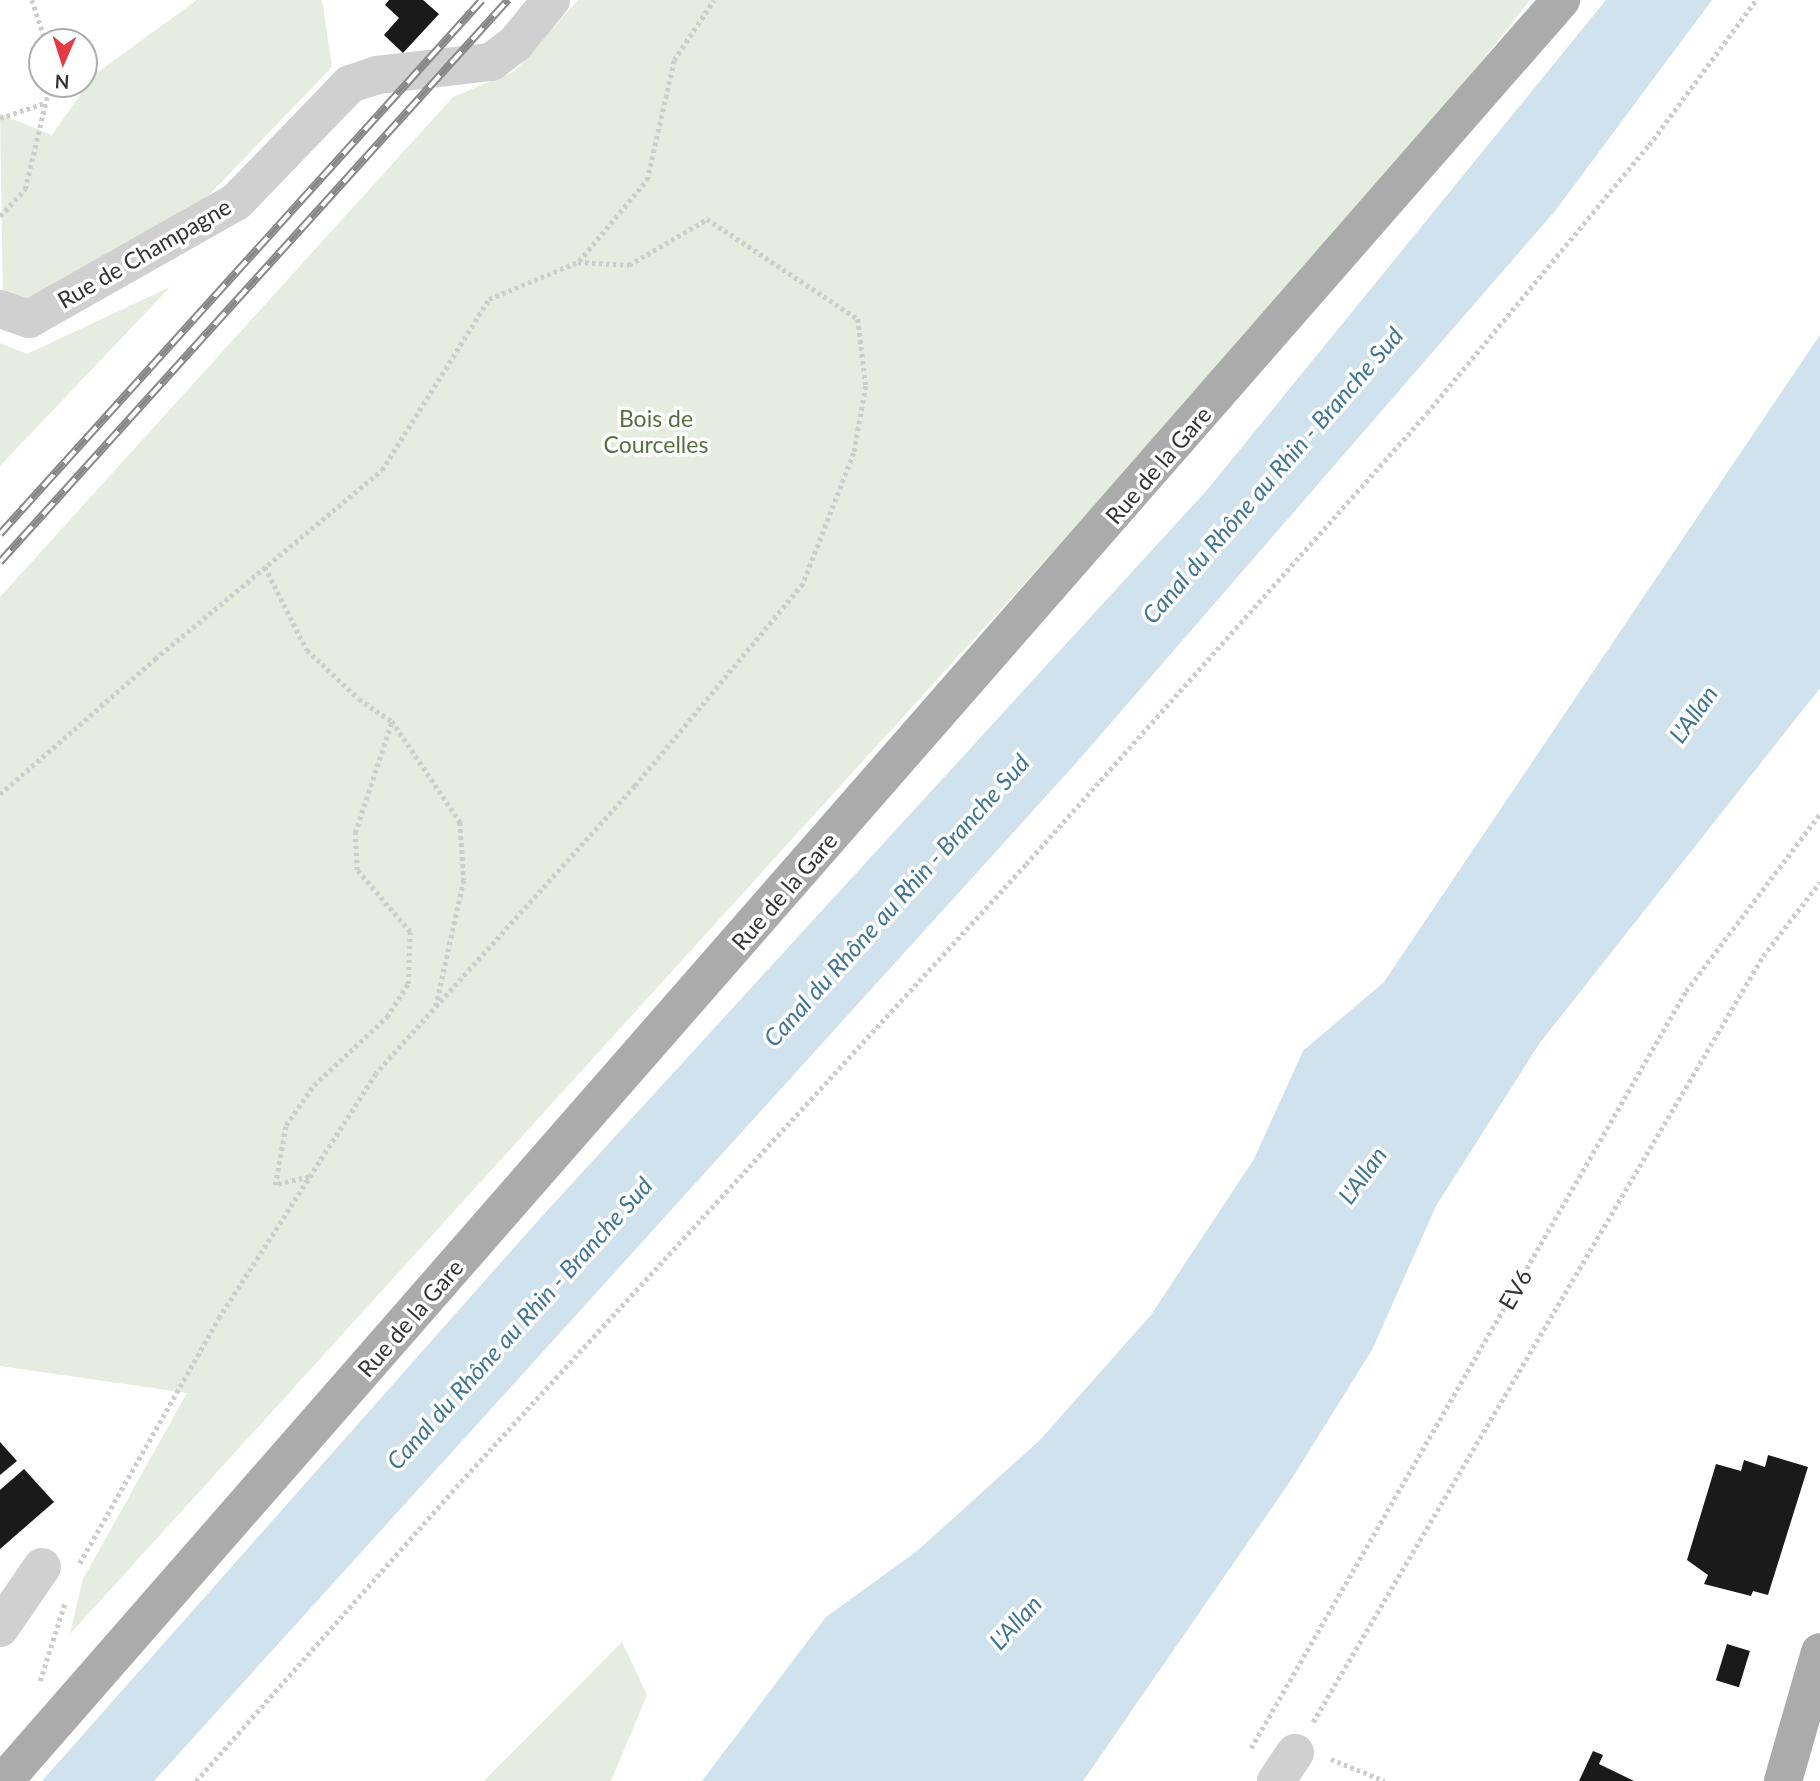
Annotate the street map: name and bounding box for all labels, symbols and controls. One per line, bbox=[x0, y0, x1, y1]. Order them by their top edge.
north arrow bbox=[28, 28, 98, 98]
text: N bbox=[54, 71, 70, 94]
street label: Rue de Champagne bbox=[52, 192, 236, 314]
water label: Canal du Rhône au Rhin - Branche Sud bbox=[1136, 321, 1408, 629]
street label: Rue de la Gare bbox=[1099, 401, 1217, 529]
park label: Bois de Courcelles bbox=[604, 404, 708, 458]
water label: L'Allan bbox=[1663, 680, 1723, 748]
water label: Canal du Rhône au Rhin - Branche Sud bbox=[757, 748, 1035, 1052]
street label: Rue de la Gare bbox=[725, 827, 843, 955]
water label: L'Allan bbox=[1332, 1141, 1392, 1209]
water label: Canal du Rhône au Rhin - Branche Sud bbox=[380, 1171, 658, 1475]
street label: Rue de la Gare bbox=[351, 1254, 469, 1382]
street label: EV6 bbox=[1493, 1264, 1537, 1314]
water label: L'Allan bbox=[983, 1589, 1047, 1655]

